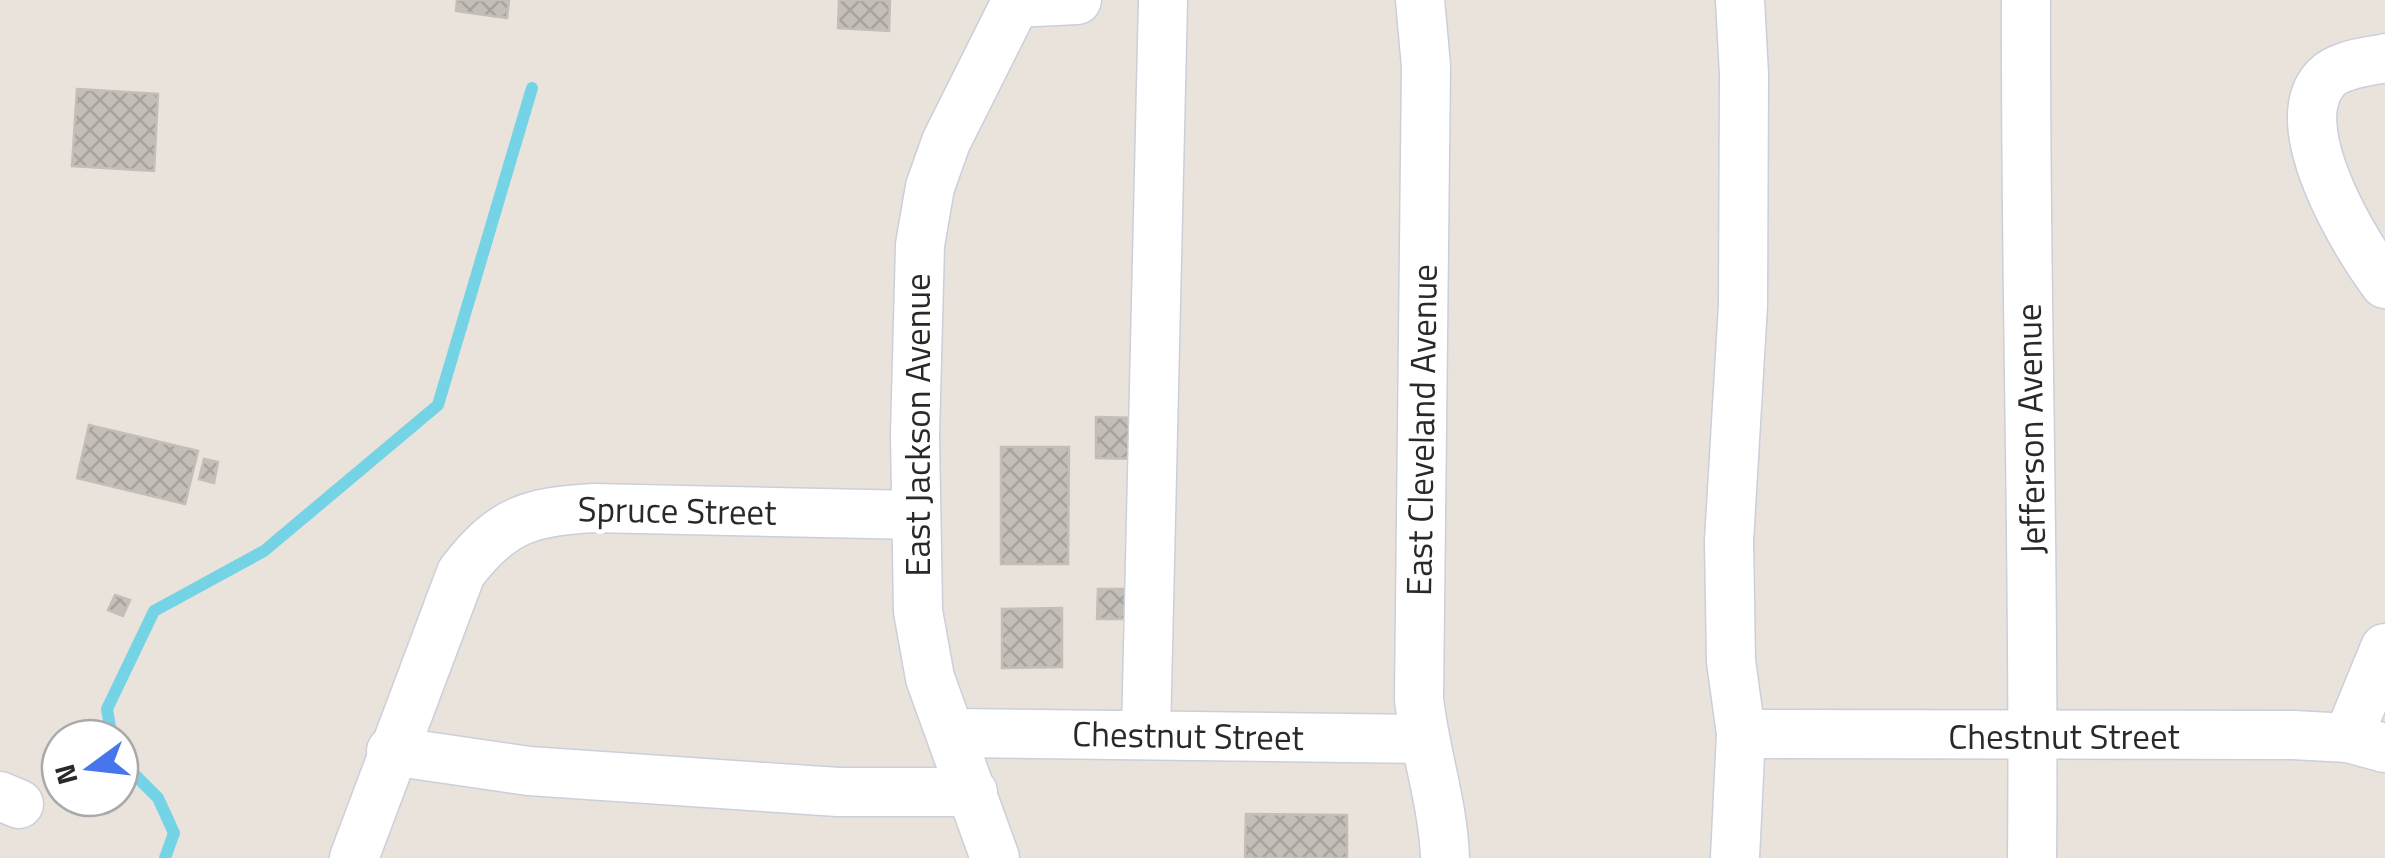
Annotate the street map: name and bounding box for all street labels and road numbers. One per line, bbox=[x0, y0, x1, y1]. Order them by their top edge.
street label: East Cleveland Avenue bbox=[1391, 264, 1451, 596]
street label: East Jackson Avenue bbox=[890, 273, 944, 577]
street label: Jefferson Avenue bbox=[2001, 303, 2059, 555]
street label: Spruce Street bbox=[577, 481, 777, 539]
street label: Chestnut Street bbox=[1072, 706, 1304, 764]
street label: Chestnut Street bbox=[1948, 709, 2180, 763]

